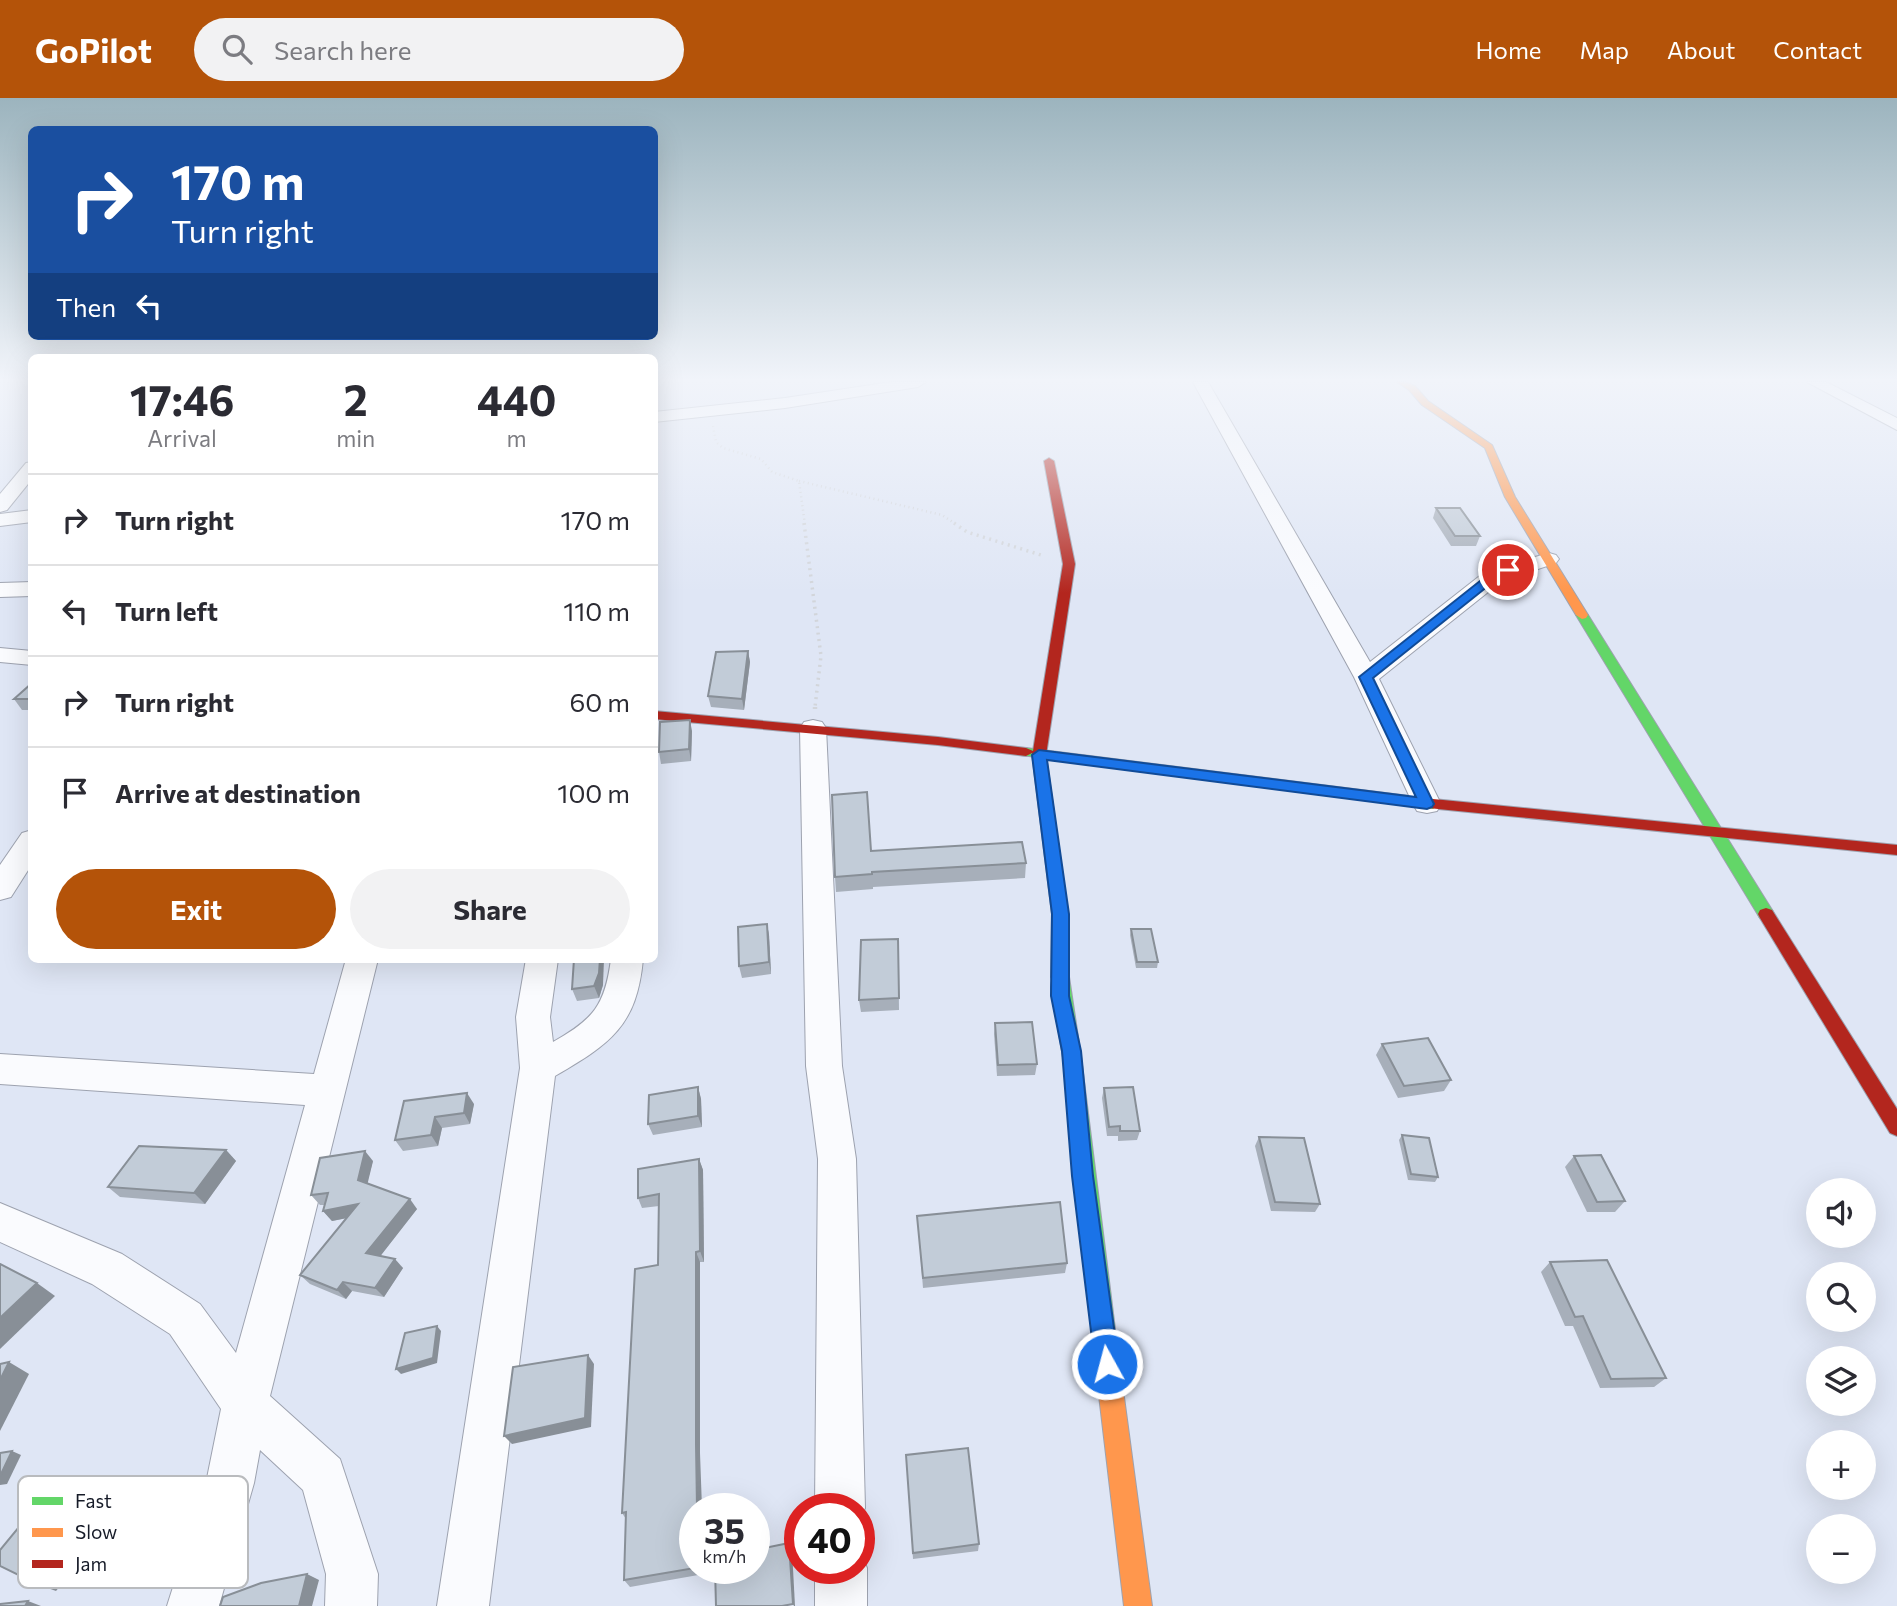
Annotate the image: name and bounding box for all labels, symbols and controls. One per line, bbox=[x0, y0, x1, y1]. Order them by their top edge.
search box bbox=[194, 18, 684, 81]
text: GoPilot bbox=[35, 29, 152, 70]
icon: search bbox=[218, 30, 256, 68]
text: Search here bbox=[274, 34, 411, 65]
text: Home bbox=[1476, 35, 1542, 64]
text: Map bbox=[1580, 35, 1629, 64]
text: About bbox=[1667, 35, 1735, 64]
text: Contact bbox=[1773, 35, 1862, 64]
text: 170 m bbox=[171, 150, 304, 210]
icon: right bbox=[56, 154, 147, 245]
text: Turn right bbox=[171, 210, 314, 250]
icon: left bbox=[130, 287, 168, 325]
text: Then bbox=[56, 291, 116, 322]
text: 17:46 bbox=[130, 373, 235, 425]
text: 2 bbox=[344, 373, 368, 425]
text: 440 bbox=[477, 373, 556, 425]
text: Arrival bbox=[147, 424, 217, 452]
text: min bbox=[336, 424, 375, 452]
text: m bbox=[507, 424, 527, 452]
icon: right bbox=[56, 501, 94, 539]
text: Turn right bbox=[115, 504, 234, 535]
text: 170 m bbox=[561, 504, 630, 535]
pin bbox=[1478, 540, 1538, 600]
icon: arrive bbox=[1489, 551, 1527, 589]
icon: left bbox=[56, 592, 94, 630]
text: Turn left bbox=[115, 595, 218, 626]
text: 110 m bbox=[563, 595, 630, 626]
icon: right bbox=[56, 683, 94, 721]
text: Turn right bbox=[115, 686, 234, 717]
text: 60 m bbox=[570, 686, 630, 717]
icon: arrive bbox=[56, 774, 94, 812]
text: Arrive at destination bbox=[115, 777, 361, 808]
text: 100 m bbox=[557, 777, 630, 808]
button: Exit bbox=[56, 869, 336, 949]
button: Share bbox=[350, 869, 630, 949]
map controls bbox=[1806, 1178, 1876, 1584]
button: sound bbox=[1806, 1178, 1876, 1248]
button: search bbox=[1806, 1262, 1876, 1332]
position arrow bbox=[1070, 1327, 1144, 1401]
button: layers bbox=[1806, 1346, 1876, 1416]
button: + bbox=[1806, 1430, 1876, 1500]
legend bbox=[18, 1476, 248, 1588]
text: Fast bbox=[75, 1489, 112, 1512]
speed limit sign: 40 bbox=[784, 1493, 875, 1584]
text: 35 bbox=[704, 1508, 745, 1551]
button: − bbox=[1806, 1514, 1876, 1584]
text: Slow bbox=[75, 1520, 117, 1543]
text: km/h bbox=[703, 1545, 746, 1567]
text: Jam bbox=[75, 1552, 107, 1575]

